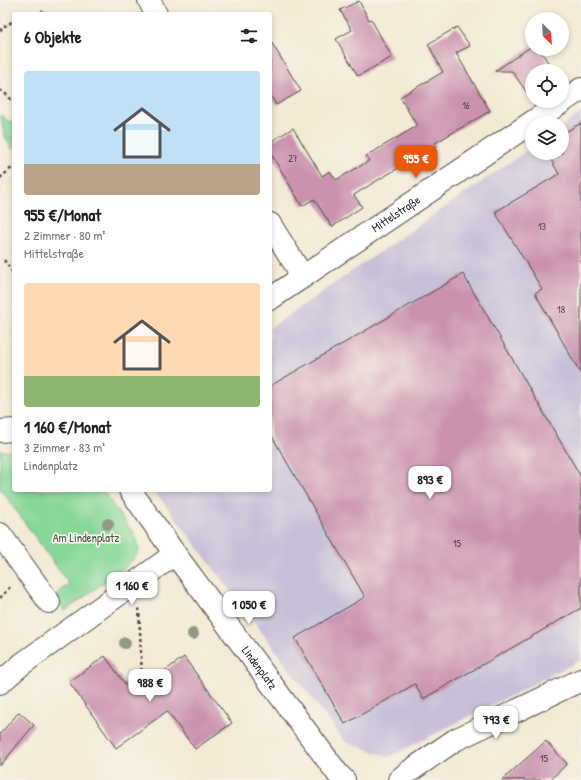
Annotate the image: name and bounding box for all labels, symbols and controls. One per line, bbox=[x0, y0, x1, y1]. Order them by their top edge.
north arrow bbox=[525, 12, 569, 56]
map controls bbox=[525, 12, 569, 160]
text: 6 Objekte bbox=[24, 25, 82, 48]
icon: filters bbox=[238, 25, 260, 47]
button: locate bbox=[525, 64, 569, 108]
icon: home bbox=[106, 97, 178, 169]
house number: 16 bbox=[462, 99, 470, 112]
button: layers bbox=[525, 116, 569, 160]
pin: 955 € bbox=[388, 145, 444, 179]
text: 955 € bbox=[403, 149, 429, 167]
house number: 27 bbox=[288, 152, 298, 165]
street label: Mittelstraße bbox=[368, 191, 424, 236]
text: 955 €/Monat bbox=[24, 203, 101, 226]
house number: 13 bbox=[538, 220, 547, 233]
text: 2 Zimmer · 80 m² bbox=[24, 226, 105, 244]
text: Mittelstraße bbox=[24, 244, 84, 262]
house number: 18 bbox=[557, 303, 565, 316]
icon: home bbox=[106, 309, 178, 381]
text: 1 160 €/Monat bbox=[24, 415, 111, 438]
text: 3 Zimmer · 83 m² bbox=[24, 438, 105, 456]
text: Lindenplatz bbox=[24, 456, 78, 474]
pin: 893 € bbox=[402, 466, 458, 500]
text: 893 € bbox=[417, 470, 443, 488]
park label: Am Lindenplatz bbox=[53, 529, 119, 546]
house number: 15 bbox=[453, 537, 462, 550]
pin: 1 160 € bbox=[95, 572, 169, 606]
text: 1 160 € bbox=[116, 576, 148, 594]
pin: 1 050 € bbox=[212, 591, 286, 625]
text: 1 050 € bbox=[232, 595, 266, 613]
street label: Lindenplatz bbox=[238, 643, 281, 693]
pin: 988 € bbox=[122, 669, 178, 703]
text: 988 € bbox=[137, 673, 163, 691]
pin: 793 € bbox=[468, 706, 524, 740]
text: 793 € bbox=[483, 710, 509, 728]
house number: 15 bbox=[540, 752, 549, 765]

